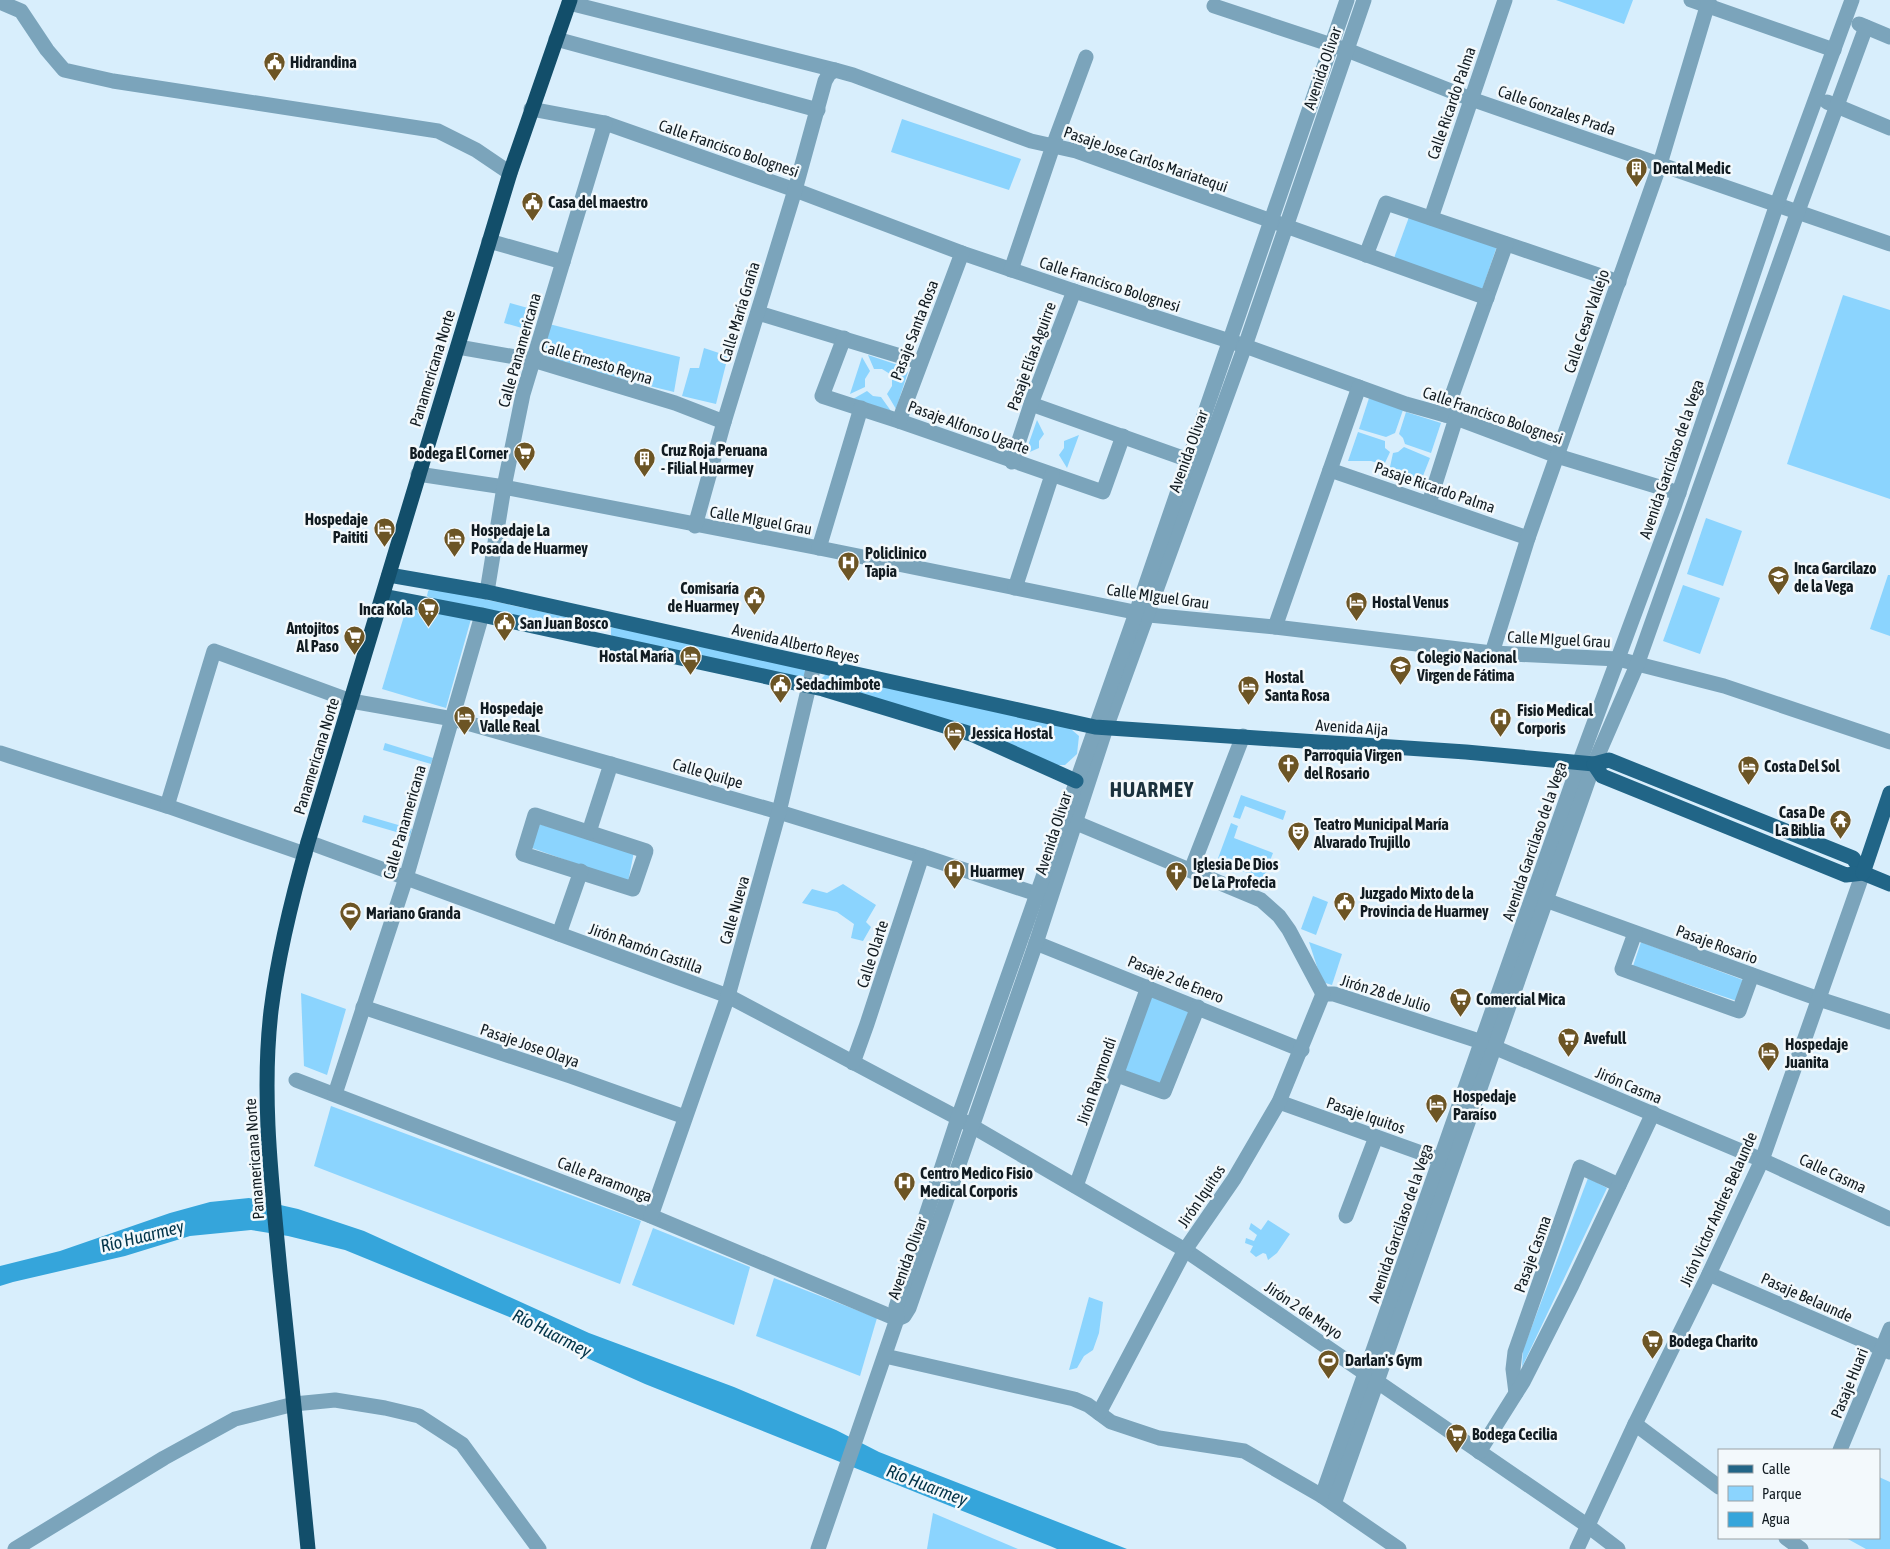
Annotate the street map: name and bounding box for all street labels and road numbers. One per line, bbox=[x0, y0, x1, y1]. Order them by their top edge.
street label: Avenida Olivar bbox=[1299, 24, 1345, 112]
street label: Calle Ricardo Palma bbox=[1423, 44, 1479, 162]
street label: Calle Gonzales Prada bbox=[1496, 81, 1618, 139]
street label: Calle Francisco Bolognesi bbox=[656, 116, 801, 181]
street label: Pasaje Jose Carlos Mariatequi bbox=[1061, 122, 1230, 197]
street label: Calle Francisco Bolognesi bbox=[1037, 253, 1183, 316]
street label: Calle María Graña bbox=[715, 260, 763, 364]
street label: Calle Cesar Vallejo bbox=[1560, 267, 1613, 376]
street label: Pasaje Santa Rosa bbox=[887, 277, 942, 383]
street label: Calle Panamericana bbox=[494, 291, 544, 409]
street label: Pasaje Elías Aguirre bbox=[1003, 299, 1060, 413]
street label: Panamericana Norte bbox=[406, 307, 458, 429]
street label: Calle Ernesto Reyna bbox=[539, 336, 655, 388]
street label: Avenida Garcilaso de la Vega bbox=[1635, 377, 1708, 541]
street label: Calle Francisco Bolognesi bbox=[1420, 383, 1565, 448]
street label: Pasaje Alfonso Ugarte bbox=[905, 397, 1032, 458]
street label: Avenida Olivar bbox=[1165, 407, 1211, 495]
street label: Pasaje Ricardo Palma bbox=[1372, 458, 1498, 517]
street label: Calle MIguel Grau bbox=[708, 502, 814, 539]
street label: Calle MIguel Grau bbox=[1105, 580, 1211, 613]
street label: Avenida Alberto Reyes bbox=[730, 620, 862, 667]
street label: Calle MIguel Grau bbox=[1507, 627, 1611, 652]
street label: Panamericana Norte bbox=[290, 695, 342, 817]
street label: Avenida Aija bbox=[1315, 715, 1389, 740]
street label: Calle Quilpe bbox=[671, 754, 745, 793]
street label: Avenida Garcilaso de la Vega bbox=[1498, 759, 1571, 923]
street label: Calle Panamericana bbox=[379, 763, 429, 881]
street label: Avenida Olivar bbox=[1031, 789, 1075, 877]
street label: Calle Nueva bbox=[716, 874, 752, 946]
street label: Calle Olarte bbox=[853, 918, 891, 990]
street label: Jirón Ramón Castilla bbox=[587, 919, 705, 977]
street label: Pasaje Rosario bbox=[1673, 921, 1760, 968]
street label: Pasaje 2 de Enero bbox=[1125, 952, 1227, 1007]
street label: Jirón 28 de Julio bbox=[1339, 971, 1433, 1015]
street label: Pasaje Jose Olaya bbox=[478, 1020, 582, 1071]
street label: Jirón Raymondi bbox=[1073, 1035, 1120, 1127]
street label: Jirón Casma bbox=[1593, 1063, 1665, 1107]
street label: Pasaje Iquitos bbox=[1324, 1093, 1408, 1138]
street label: Panamericana Norte bbox=[241, 1098, 267, 1220]
street label: Jirón Victor Andres Belaunde bbox=[1676, 1129, 1760, 1289]
street label: Avenida Garcilaso de la Vega bbox=[1364, 1141, 1437, 1305]
street label: Calle Casma bbox=[1797, 1150, 1869, 1196]
street label: Calle Paramonga bbox=[555, 1153, 655, 1206]
street label: Jirón Iquitos bbox=[1173, 1161, 1230, 1231]
street label: Pasaje Casma bbox=[1510, 1213, 1555, 1295]
street label: Avenida Olivar bbox=[884, 1214, 930, 1302]
street label: Pasaje Belaunde bbox=[1758, 1269, 1855, 1326]
street label: Jirón 2 de Mayo bbox=[1261, 1277, 1346, 1343]
street label: Pasaje Huari bbox=[1827, 1345, 1872, 1421]

